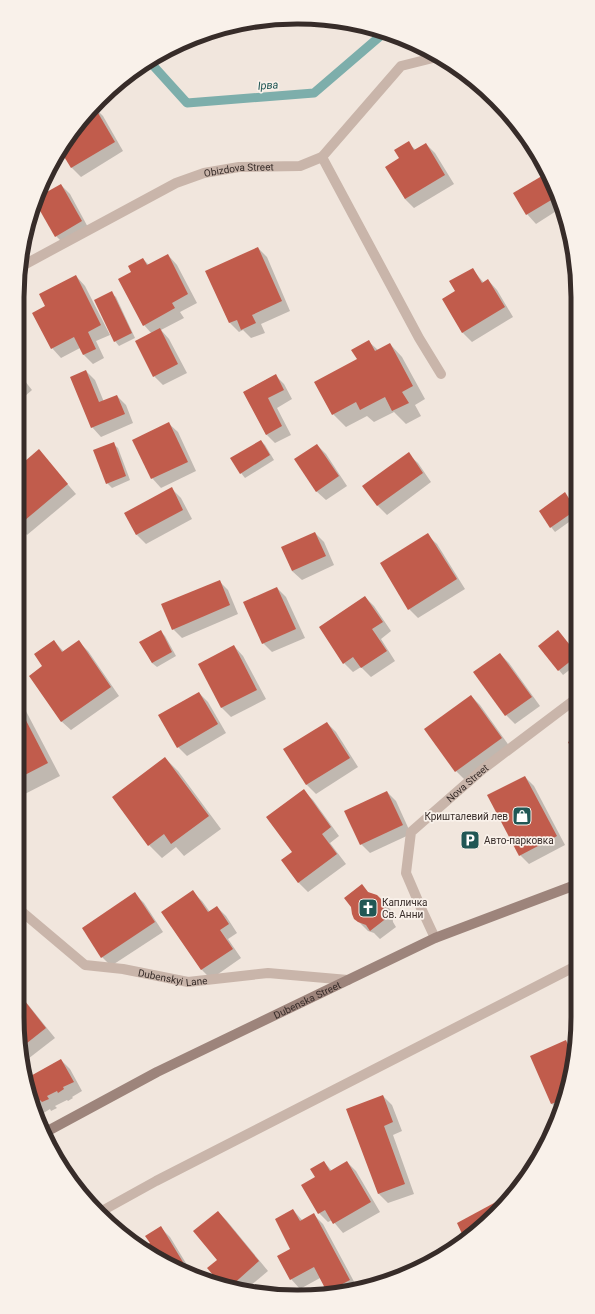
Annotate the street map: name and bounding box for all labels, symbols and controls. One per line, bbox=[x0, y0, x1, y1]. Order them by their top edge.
water label: Ірва bbox=[257, 78, 279, 93]
street label: Obizdova Street bbox=[203, 161, 274, 179]
street label: Nova Street bbox=[444, 762, 490, 805]
shop icon: Кришталевий лев bbox=[511, 805, 533, 827]
place label: Кришталевий лев bbox=[424, 811, 508, 822]
parking icon: Авто-парковка bbox=[459, 829, 481, 851]
place label: Авто-парковка bbox=[484, 835, 554, 846]
church icon: Капличка Св. Анни bbox=[357, 897, 379, 919]
place label: Капличка Св. Анни bbox=[382, 897, 427, 920]
street label: Dubenskyi Lane bbox=[137, 967, 208, 988]
street label: Dubenska Street bbox=[272, 979, 343, 1021]

